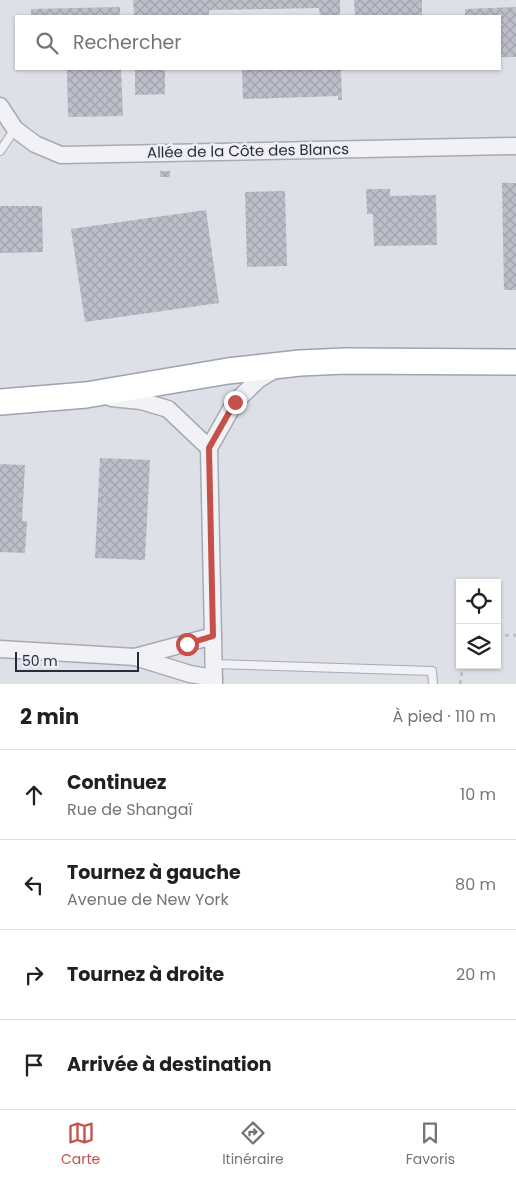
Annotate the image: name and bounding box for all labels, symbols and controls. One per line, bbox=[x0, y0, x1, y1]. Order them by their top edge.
search box bbox=[15, 15, 501, 70]
icon: search bbox=[33, 29, 61, 57]
text: Rechercher bbox=[73, 29, 181, 56]
street label: Allée de la Côte des Blancs bbox=[147, 138, 349, 163]
route end bbox=[224, 391, 247, 414]
map controls bbox=[456, 579, 501, 669]
button: locate bbox=[456, 579, 501, 624]
button: layers bbox=[456, 624, 501, 669]
route start bbox=[176, 633, 199, 656]
scale bar bbox=[15, 649, 139, 672]
text: 50 m bbox=[22, 651, 58, 671]
text: 2 min bbox=[20, 702, 79, 731]
text: À pied · 110 m bbox=[392, 705, 496, 728]
text: Continuez bbox=[67, 769, 166, 796]
icon: ahead bbox=[20, 781, 48, 809]
text: 10 m bbox=[460, 783, 496, 806]
text: Rue de Shangaï bbox=[67, 798, 192, 821]
text: Tournez à gauche bbox=[67, 859, 241, 886]
icon: left bbox=[20, 871, 48, 899]
text: 80 m bbox=[455, 873, 496, 896]
text: Avenue de New York bbox=[67, 888, 229, 911]
icon: right bbox=[20, 961, 48, 989]
text: Tournez à droite bbox=[67, 961, 224, 988]
text: 20 m bbox=[456, 963, 496, 986]
icon: arrive bbox=[20, 1051, 48, 1079]
text: Arrivée à destination bbox=[67, 1051, 272, 1078]
tab: Carte bbox=[61, 1119, 100, 1170]
tab: Itinéraire bbox=[222, 1119, 284, 1170]
tab: Favoris bbox=[406, 1119, 455, 1170]

